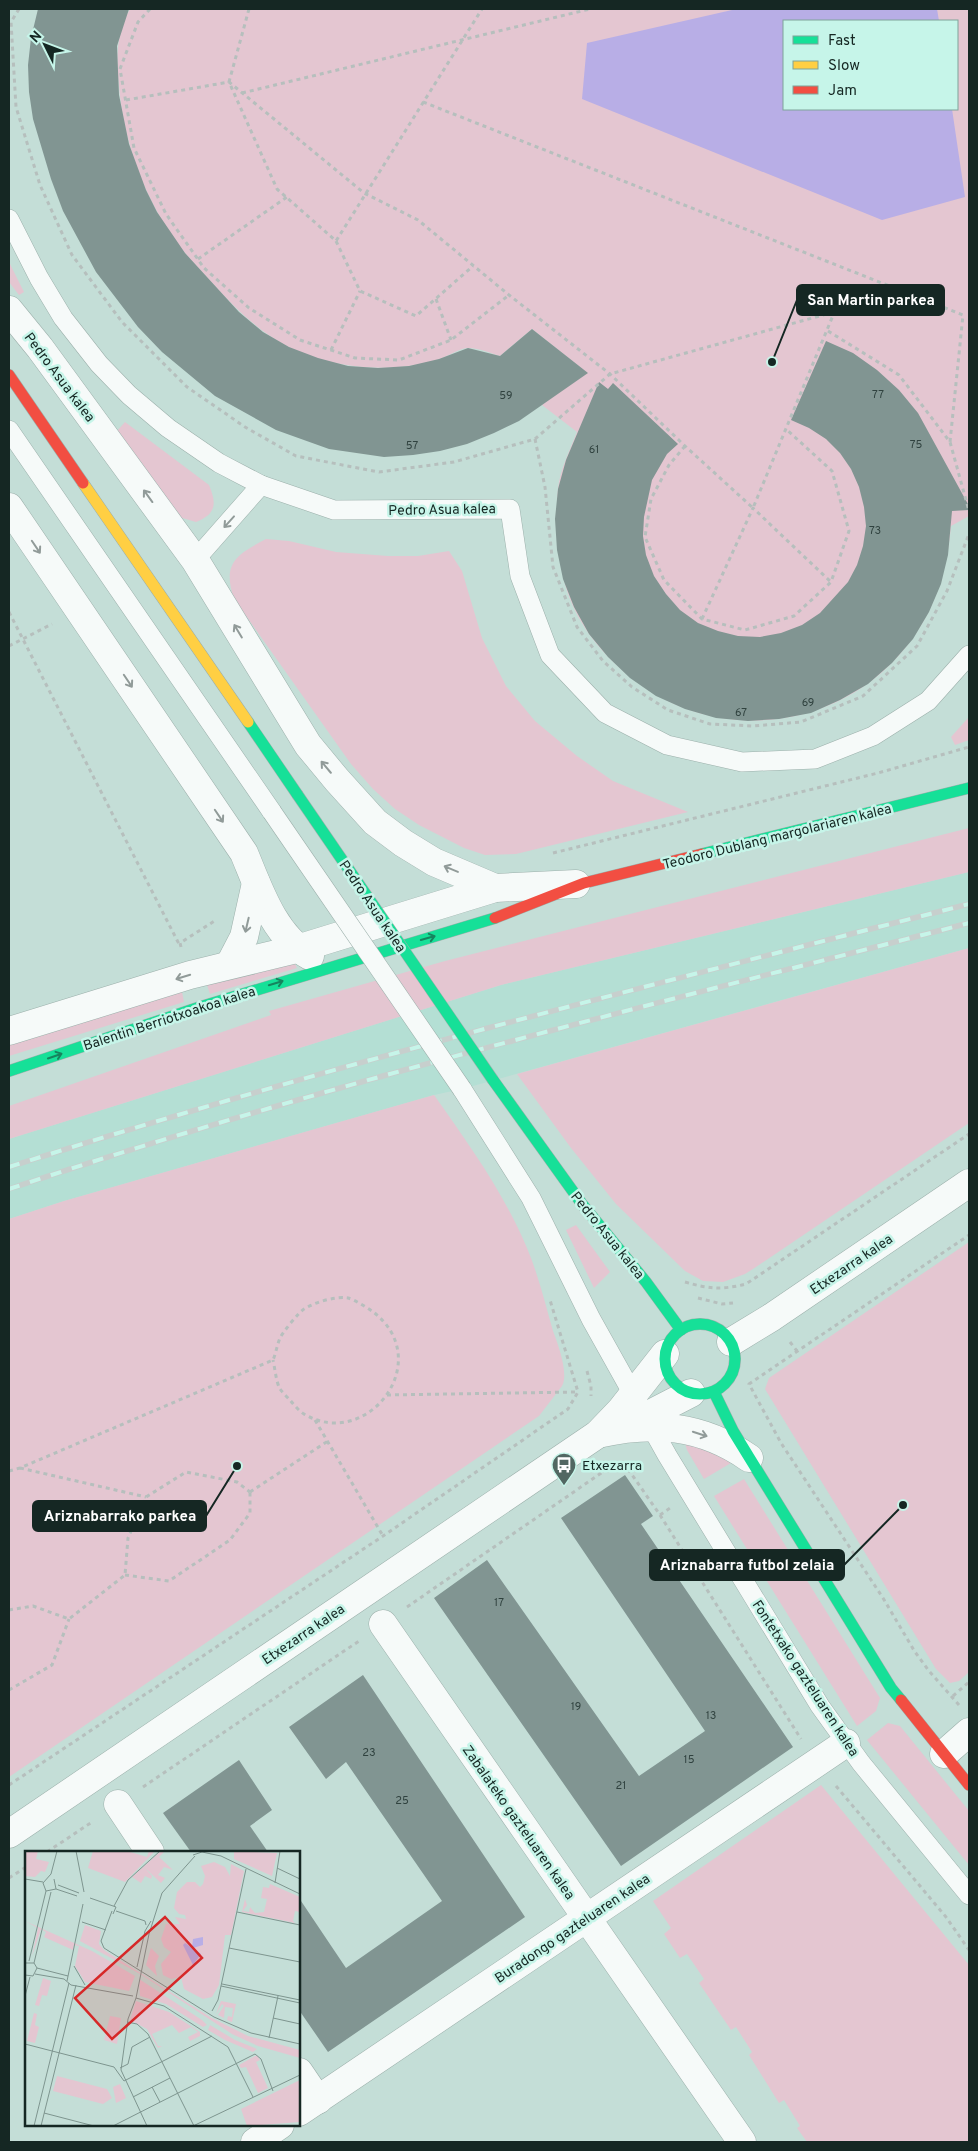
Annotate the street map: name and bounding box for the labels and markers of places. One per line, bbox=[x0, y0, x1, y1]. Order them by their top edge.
callout: San Martin parkea bbox=[797, 285, 944, 315]
bus stop icon: Etxezarra bbox=[551, 1452, 577, 1486]
place label: Etxezarra bbox=[582, 1458, 642, 1475]
callout: Ariznabarrako parkea bbox=[33, 1501, 206, 1531]
callout: Ariznabarra futbol zelaia bbox=[650, 1550, 844, 1580]

